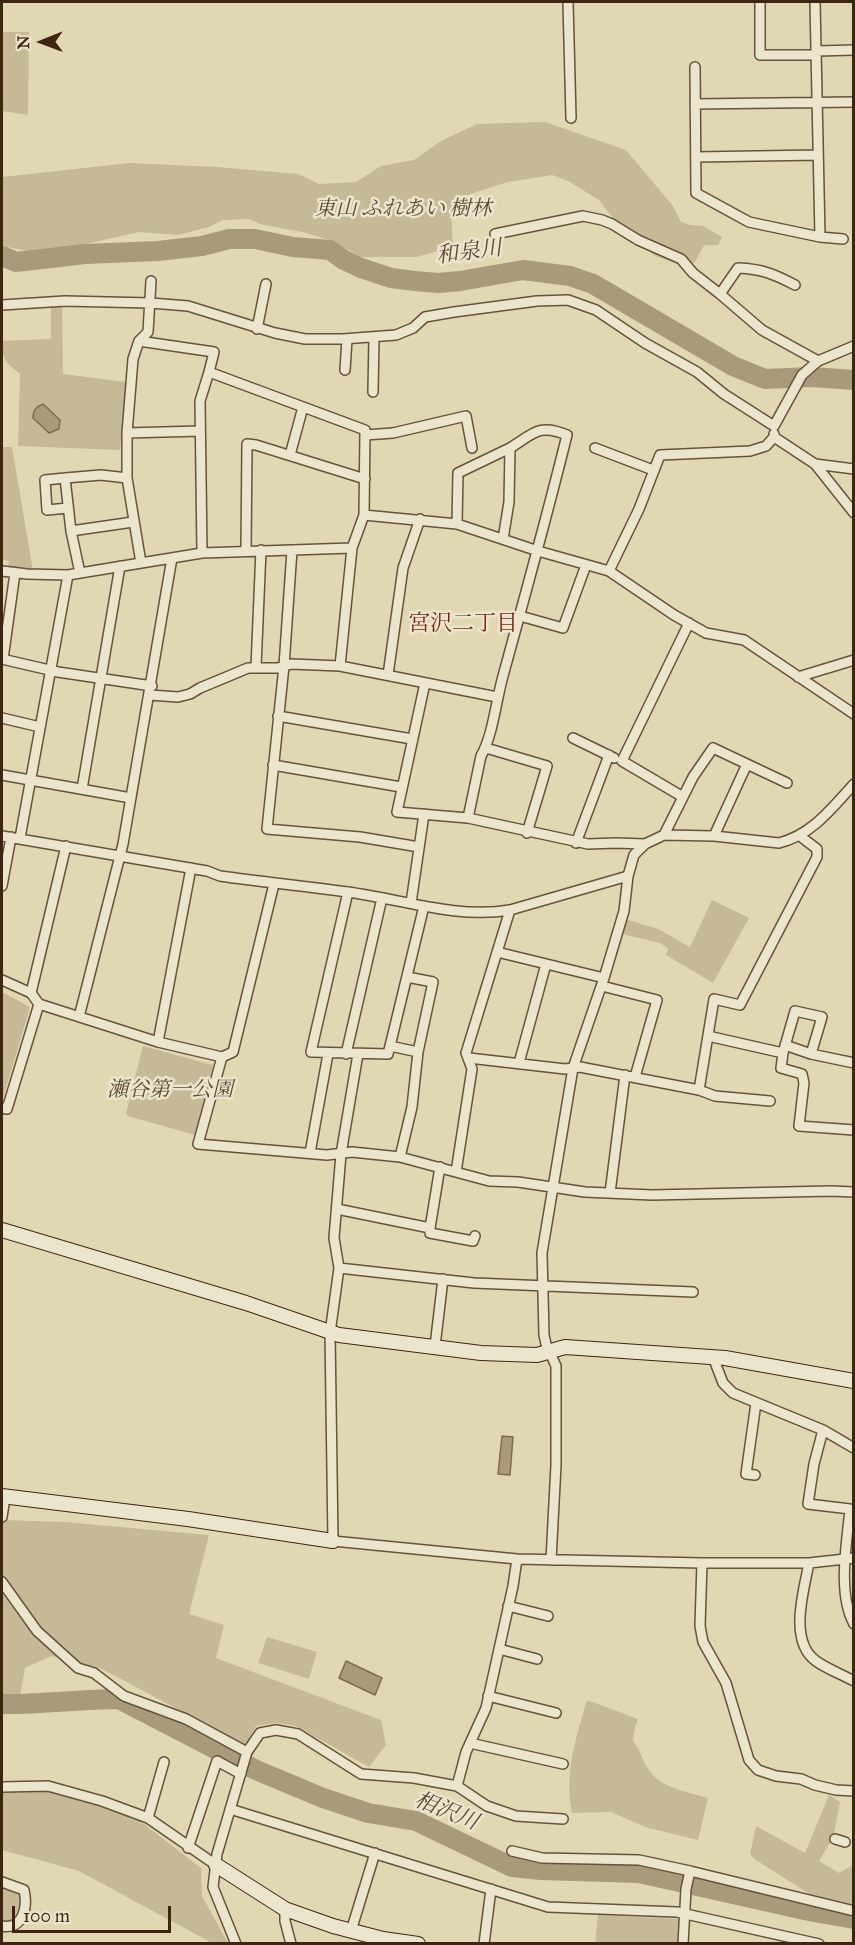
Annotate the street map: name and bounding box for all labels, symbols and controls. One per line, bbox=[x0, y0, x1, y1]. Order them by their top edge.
north arrow bbox=[12, 12, 72, 72]
text: N bbox=[14, 35, 33, 49]
park label: 東山 ふれあい 樹林 bbox=[314, 197, 492, 223]
water label: 和泉川 bbox=[435, 236, 503, 270]
district label: 宮沢二丁目 bbox=[408, 612, 518, 638]
park label: 瀬谷第一公園 bbox=[107, 1078, 233, 1104]
water label: 相沢川 bbox=[410, 1787, 482, 1837]
scale bar bbox=[15, 1894, 174, 1932]
text: 100 m bbox=[23, 1905, 70, 1927]

